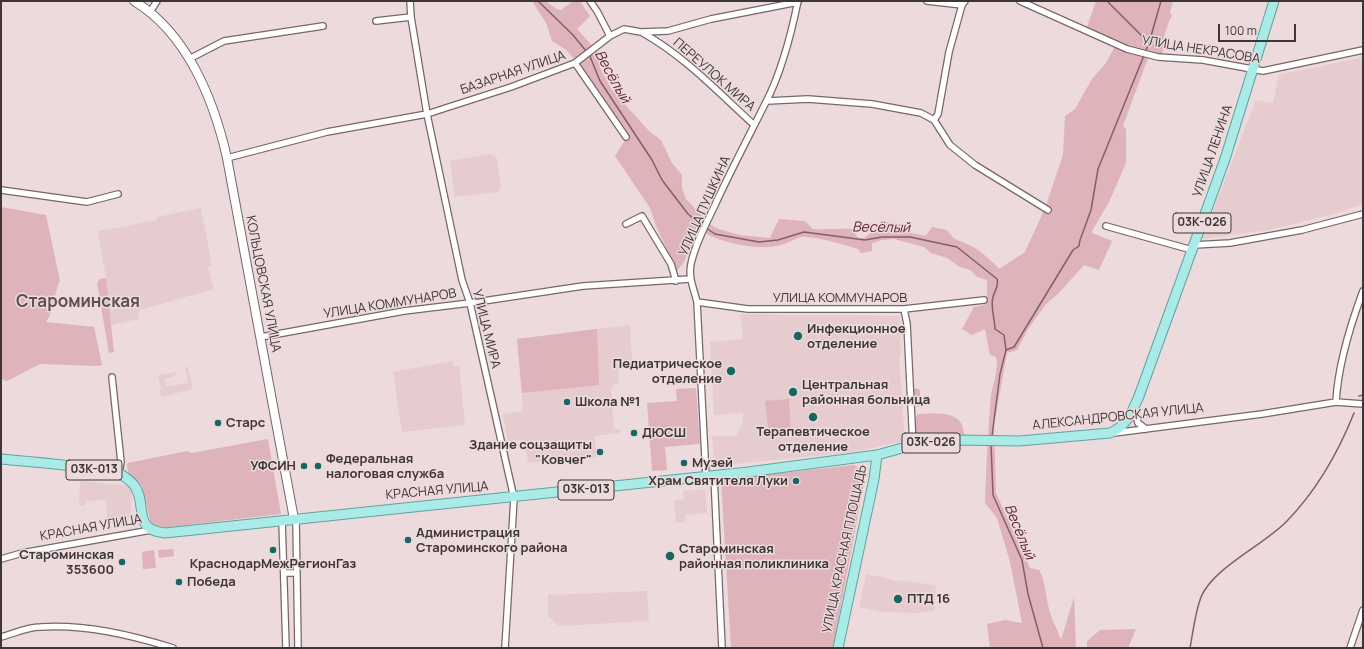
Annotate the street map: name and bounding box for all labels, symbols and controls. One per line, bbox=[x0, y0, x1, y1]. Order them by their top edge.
scale bar bbox=[1220, 16, 1298, 42]
text: 100 m bbox=[1225, 22, 1257, 39]
street label: УЛИЦА НЕКРАСОВА bbox=[1141, 33, 1261, 67]
street label: ПЕРЕУЛОК МИРА bbox=[670, 35, 758, 115]
street label: БАЗАРНАЯ УЛИЦА bbox=[458, 48, 568, 98]
water label: Весёлый bbox=[591, 48, 633, 106]
street label: УЛИЦА ЛЕНИНА bbox=[1190, 103, 1236, 199]
street label: УЛИЦА ПУШКИНА bbox=[676, 154, 734, 258]
road number: 03К-026 bbox=[1173, 213, 1231, 233]
street label: КОЛЬЦОВСКАЯ УЛИЦА bbox=[242, 214, 284, 354]
water label: Весёлый bbox=[852, 219, 910, 237]
street label: УЛИЦА КОММУНАРОВ bbox=[322, 286, 458, 322]
street label: УЛИЦА МИРА bbox=[469, 288, 503, 370]
street label: УЛИЦА КОММУНАРОВ bbox=[773, 290, 907, 306]
district label: Староминская bbox=[16, 292, 140, 312]
place label: Инфекционное отделение bbox=[807, 321, 906, 352]
marker: Инфекционное отделение bbox=[792, 330, 804, 342]
place label: Педиатрическое отделение bbox=[613, 356, 722, 387]
marker: Педиатрическое отделение bbox=[725, 365, 737, 377]
place label: Центральная районная больница bbox=[802, 377, 930, 408]
marker: Центральная районная больница bbox=[787, 386, 799, 398]
place label: Школа №1 bbox=[575, 394, 641, 410]
marker: Школа №1 bbox=[562, 397, 572, 407]
street label: АЛЕКСАНДРОВСКАЯ УЛИЦА bbox=[1032, 400, 1204, 434]
marker: Терапевтическое отделение bbox=[807, 411, 819, 423]
place label: Старс bbox=[226, 415, 265, 431]
marker: Старс bbox=[213, 418, 223, 428]
place label: Терапевтическое отделение bbox=[756, 424, 870, 455]
place label: ДЮСШ bbox=[642, 425, 686, 441]
marker: ДЮСШ bbox=[629, 428, 639, 438]
road number: 03К-026 bbox=[902, 433, 960, 453]
place label: Здание соцзащиты "Ковчег" bbox=[469, 437, 592, 468]
marker: Здание соцзащиты "Ковчег" bbox=[595, 447, 605, 457]
place label: Федеральная налоговая служба bbox=[326, 451, 444, 482]
place label: Музей bbox=[692, 455, 733, 471]
place label: УФСИН bbox=[250, 458, 296, 474]
marker: Музей bbox=[679, 458, 689, 468]
road number: 03К-013 bbox=[66, 460, 122, 480]
marker: УФСИН bbox=[299, 461, 309, 471]
marker: Федеральная налоговая служба bbox=[313, 461, 323, 471]
street label: УЛИЦА КРАСНАЯ ПЛОЩАДЬ bbox=[820, 463, 870, 635]
place label: Храм Святителя Луки bbox=[648, 473, 788, 489]
marker: Храм Святителя Луки bbox=[791, 476, 801, 486]
street label: КРАСНАЯ УЛИЦА bbox=[385, 479, 489, 503]
road number: 03К-013 bbox=[558, 480, 614, 500]
water label: Весёлый bbox=[1000, 502, 1038, 562]
street label: КРАСНАЯ УЛИЦА bbox=[39, 511, 143, 545]
place label: Администрация Староминского района bbox=[416, 525, 567, 556]
marker: Администрация Староминского района bbox=[403, 535, 413, 545]
place label: Староминская районная поликлиника bbox=[679, 541, 829, 572]
marker: КраснодарМежРегионГаз bbox=[268, 545, 278, 555]
place label: Староминская 353600 bbox=[19, 547, 114, 578]
marker: Староминская районная поликлиника bbox=[664, 550, 676, 562]
place label: КраснодарМежРегионГаз bbox=[190, 556, 356, 572]
marker: Староминская 353600 bbox=[117, 557, 127, 567]
place label: Победа bbox=[187, 574, 236, 590]
marker: Победа bbox=[174, 577, 184, 587]
place label: ПТД 16 bbox=[907, 591, 950, 607]
marker: ПТД 16 bbox=[892, 593, 904, 605]

